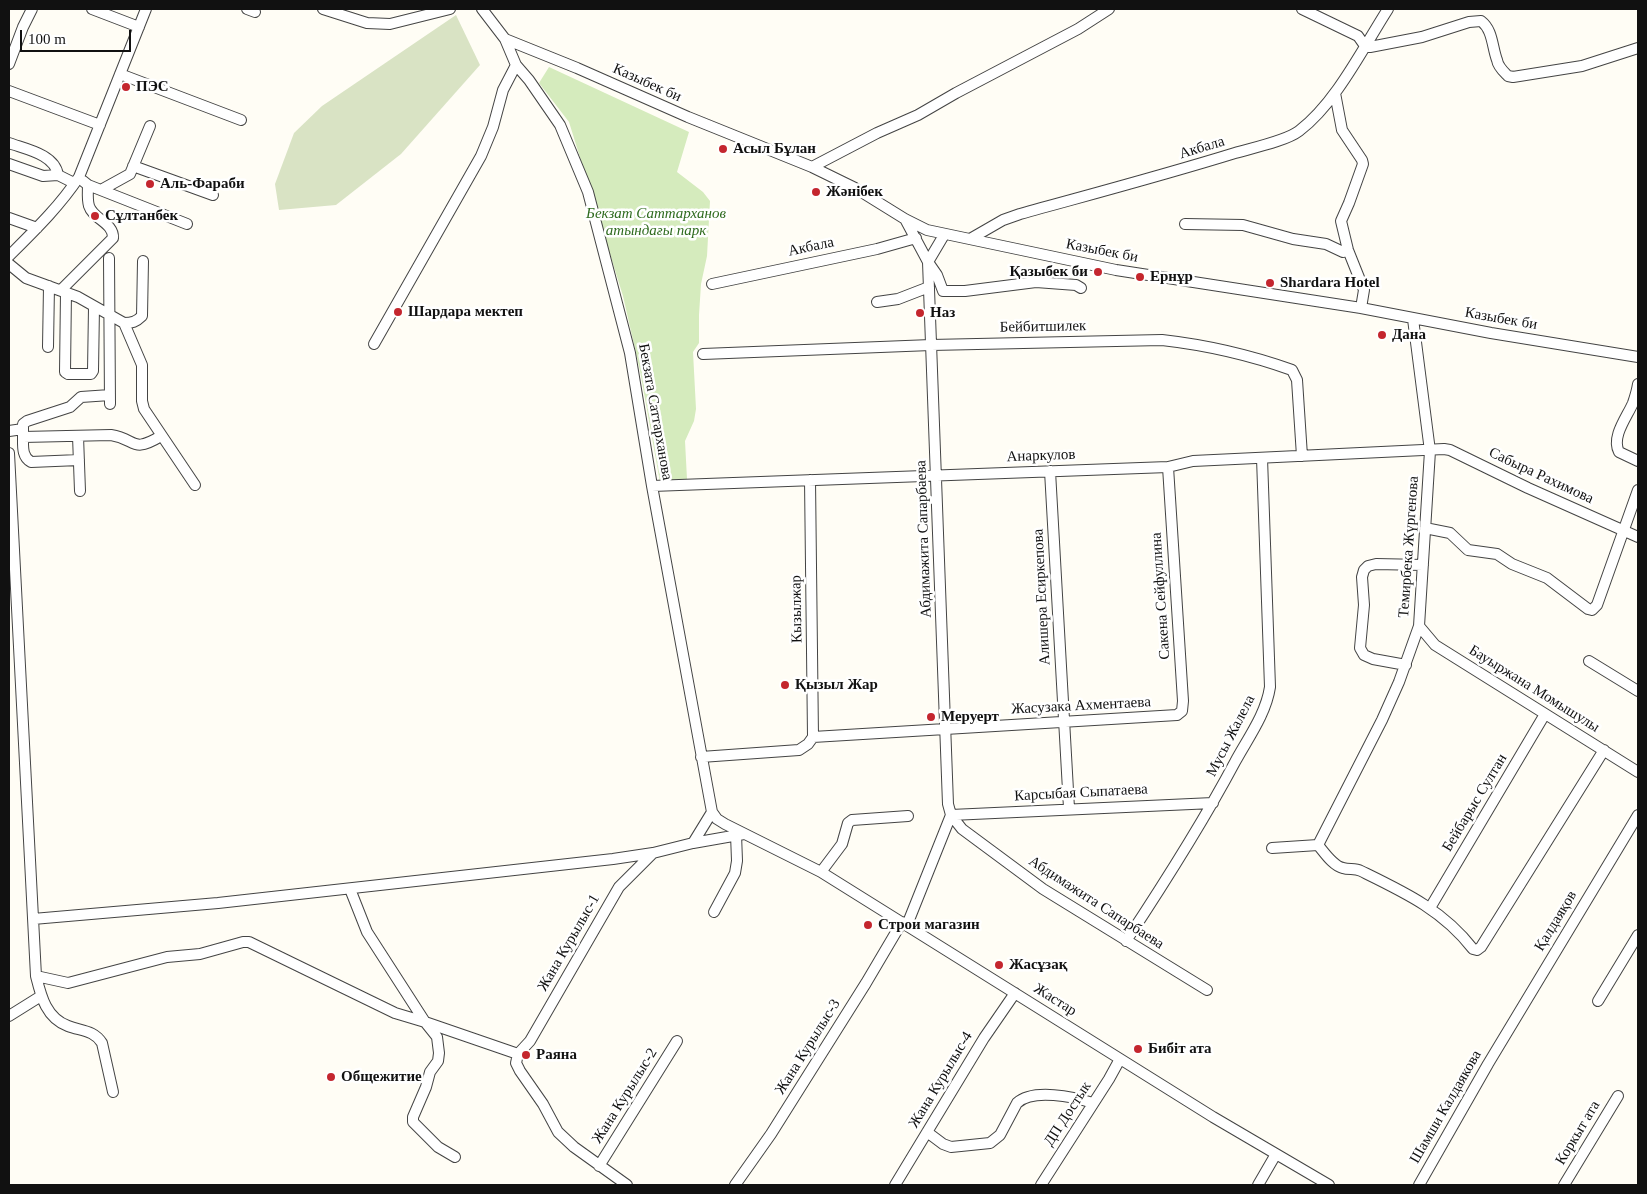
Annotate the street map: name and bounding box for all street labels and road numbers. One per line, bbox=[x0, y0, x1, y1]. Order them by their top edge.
street label: Казыбек би bbox=[610, 60, 684, 106]
street label: Акбала bbox=[1177, 133, 1227, 163]
street label: Акбала bbox=[786, 233, 836, 261]
street label: Казыбек би bbox=[1064, 235, 1140, 267]
street label: Казыбек би bbox=[1463, 304, 1539, 334]
street label: Бейбитшилек bbox=[1000, 317, 1086, 337]
street label: Бекзата Саттарханова bbox=[634, 342, 676, 482]
street label: Сабыра Рахимова bbox=[1486, 444, 1596, 508]
street label: Анаркулов bbox=[1006, 446, 1076, 466]
street label: Абдимажита Сапарбаева bbox=[912, 460, 936, 618]
street label: Темирбека Жүргенова bbox=[1395, 476, 1423, 618]
street label: Алишера Есиркепова bbox=[1029, 528, 1055, 666]
street label: Сакена Сейфуллина bbox=[1148, 532, 1174, 660]
street label: Кызылжар bbox=[787, 575, 807, 643]
street label: Бауыржана Момышулы bbox=[1465, 641, 1603, 737]
street label: Мусы Жалела bbox=[1203, 692, 1259, 780]
street label: Жасузака Ахментаева bbox=[1011, 693, 1151, 719]
street label: Бейбарыс Султан bbox=[1439, 751, 1511, 855]
street label: Карсыбая Сыпатаева bbox=[1014, 781, 1148, 805]
street label: Абдимажита Сапарбаева bbox=[1025, 853, 1167, 953]
street label: Қалдаяқов bbox=[1531, 888, 1581, 954]
street label: Жана Курылыс-1 bbox=[534, 891, 604, 995]
street label: Жастар bbox=[1030, 980, 1080, 1020]
street label: Жана Курылыс-3 bbox=[772, 996, 844, 1098]
street label: Жана Курылыс-4 bbox=[905, 1029, 977, 1131]
street label: Жана Курылыс-2 bbox=[589, 1045, 661, 1147]
street label: Шамши Калдаякова bbox=[1406, 1047, 1486, 1167]
street label: ДП Достык bbox=[1040, 1078, 1096, 1150]
street label: Коркыт ата bbox=[1552, 1098, 1604, 1168]

